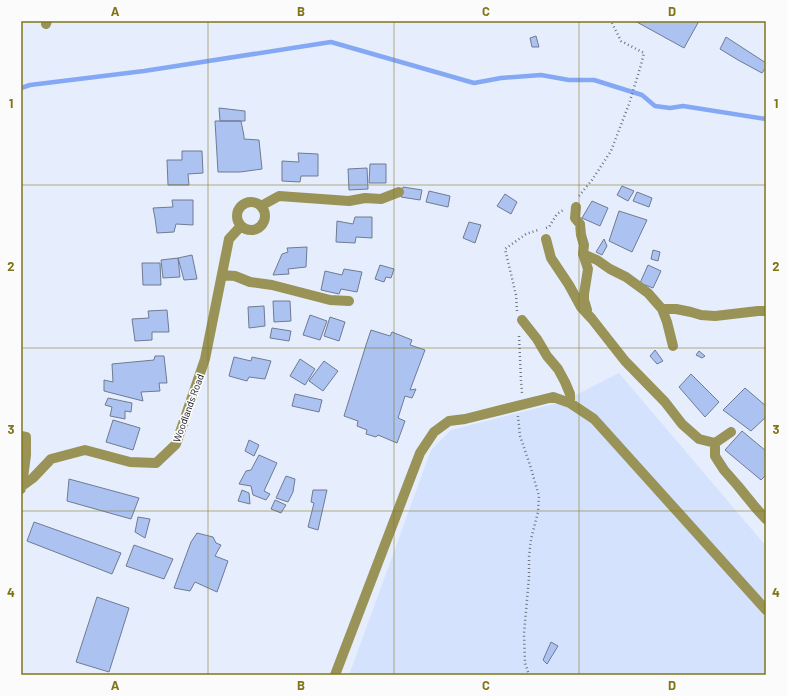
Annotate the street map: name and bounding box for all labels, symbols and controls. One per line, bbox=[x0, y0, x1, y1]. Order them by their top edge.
text: A bbox=[111, 3, 120, 19]
text: B bbox=[297, 3, 305, 19]
text: C bbox=[482, 3, 490, 19]
text: D bbox=[668, 3, 676, 19]
text: 1 bbox=[9, 95, 13, 111]
text: 1 bbox=[774, 95, 778, 111]
text: 2 bbox=[7, 258, 15, 274]
text: 2 bbox=[772, 258, 780, 274]
street label: Woodlands Road bbox=[170, 372, 206, 444]
text: 3 bbox=[7, 421, 15, 437]
text: 3 bbox=[772, 421, 780, 437]
text: 4 bbox=[7, 584, 15, 600]
text: 4 bbox=[772, 584, 780, 600]
text: A bbox=[111, 677, 120, 693]
text: B bbox=[297, 677, 305, 693]
text: C bbox=[482, 677, 490, 693]
text: D bbox=[668, 677, 676, 693]

